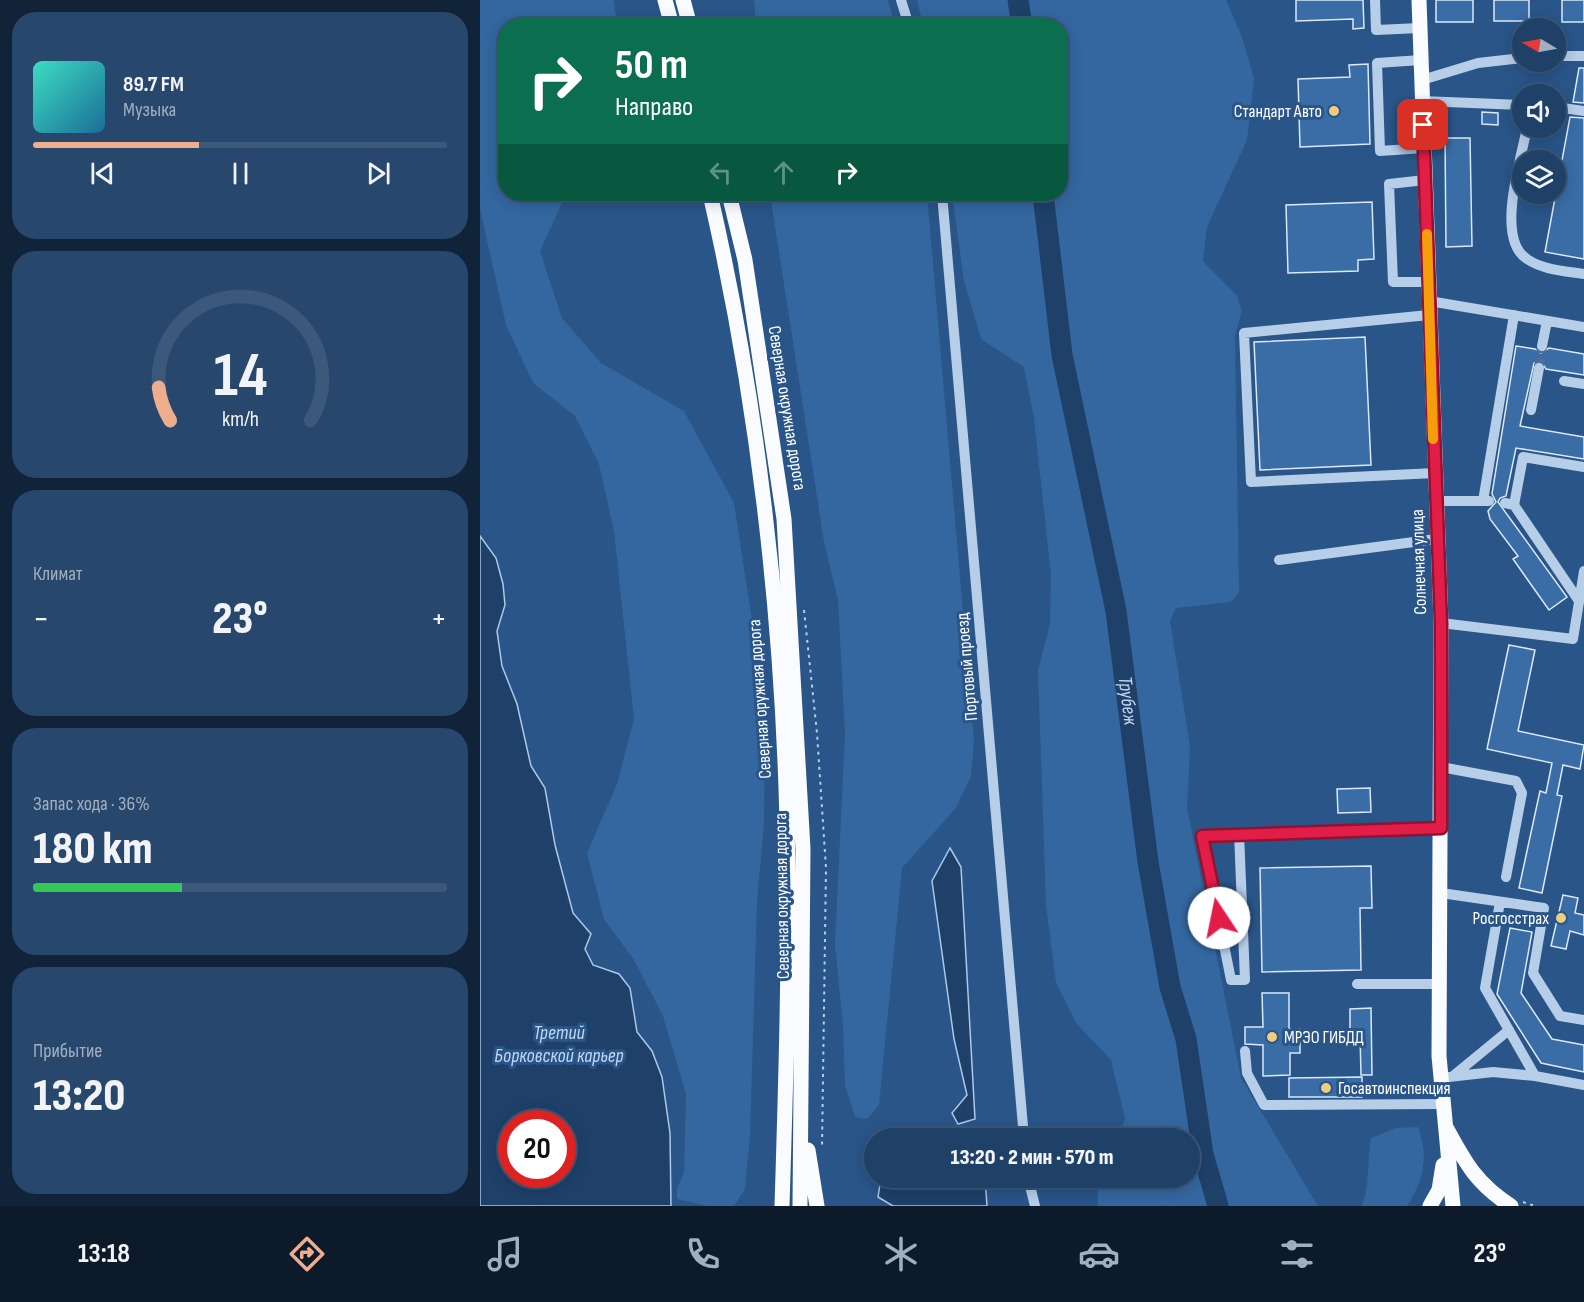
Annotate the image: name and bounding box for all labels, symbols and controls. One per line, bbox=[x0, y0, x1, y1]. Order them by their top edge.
north arrow bbox=[1512, 18, 1566, 72]
map controls bbox=[1512, 18, 1566, 204]
text: 50 m bbox=[615, 40, 688, 91]
icon: right bbox=[516, 42, 594, 120]
text: 89.7 FM bbox=[123, 71, 184, 98]
button: sound bbox=[1512, 84, 1566, 138]
text: Направо bbox=[615, 91, 693, 123]
text: Музыка bbox=[123, 98, 176, 122]
pin bbox=[1397, 99, 1448, 150]
place label: Стандарт Авто bbox=[1234, 101, 1322, 122]
marker: Стандарт Авто bbox=[1327, 104, 1341, 118]
icon: arrive bbox=[1406, 108, 1439, 141]
button: layers bbox=[1512, 150, 1566, 204]
icon: left bbox=[704, 156, 737, 189]
icon: ahead bbox=[767, 156, 800, 189]
icon: right bbox=[830, 156, 863, 189]
icon: previous bbox=[86, 157, 119, 190]
icon: pause bbox=[224, 157, 257, 190]
icon: next bbox=[362, 157, 395, 190]
street label: Северная окружная дорога bbox=[764, 324, 810, 492]
text: 14 bbox=[213, 339, 267, 414]
text: km/h bbox=[221, 408, 259, 433]
street label: Солнечная улица bbox=[1407, 509, 1431, 615]
text: Климат bbox=[33, 562, 83, 586]
text: 23° bbox=[212, 592, 268, 647]
text: − bbox=[33, 599, 49, 639]
text: + bbox=[431, 599, 447, 639]
street label: Портовый проезд bbox=[952, 612, 982, 722]
street label: Северная оружная дорога bbox=[744, 619, 776, 779]
water label: Трубеж bbox=[1112, 675, 1143, 728]
text: Запас хода · 36% bbox=[33, 792, 150, 816]
street label: Северная окружная дорога bbox=[770, 813, 794, 979]
text: 180 km bbox=[33, 822, 153, 877]
position arrow bbox=[1187, 886, 1251, 950]
place label: Росгосстрах bbox=[1473, 908, 1549, 929]
marker: Росгосстрах bbox=[1554, 911, 1568, 925]
water label: Третий Борковской карьер bbox=[494, 1021, 624, 1068]
place label: МРЭО ГИБДД bbox=[1284, 1027, 1364, 1048]
marker: МРЭО ГИБДД bbox=[1265, 1030, 1279, 1044]
text: Прибытие bbox=[33, 1039, 102, 1063]
text: 13:20 bbox=[33, 1069, 125, 1124]
place label: Госавтоинспекция bbox=[1338, 1078, 1451, 1099]
marker: Госавтоинспекция bbox=[1319, 1081, 1333, 1095]
speed limit sign: 20 bbox=[498, 1110, 576, 1188]
text: 13:20 · 2 мин · 570 m bbox=[950, 1144, 1114, 1171]
icon: directions bbox=[286, 1233, 328, 1275]
icon: music bbox=[484, 1233, 526, 1275]
icon: phone bbox=[682, 1233, 724, 1275]
icon: climate bbox=[880, 1233, 922, 1275]
icon: car bbox=[1078, 1233, 1120, 1275]
icon: filters bbox=[1276, 1233, 1318, 1275]
text: 13:18 bbox=[78, 1238, 130, 1270]
text: 23° bbox=[1474, 1238, 1506, 1270]

